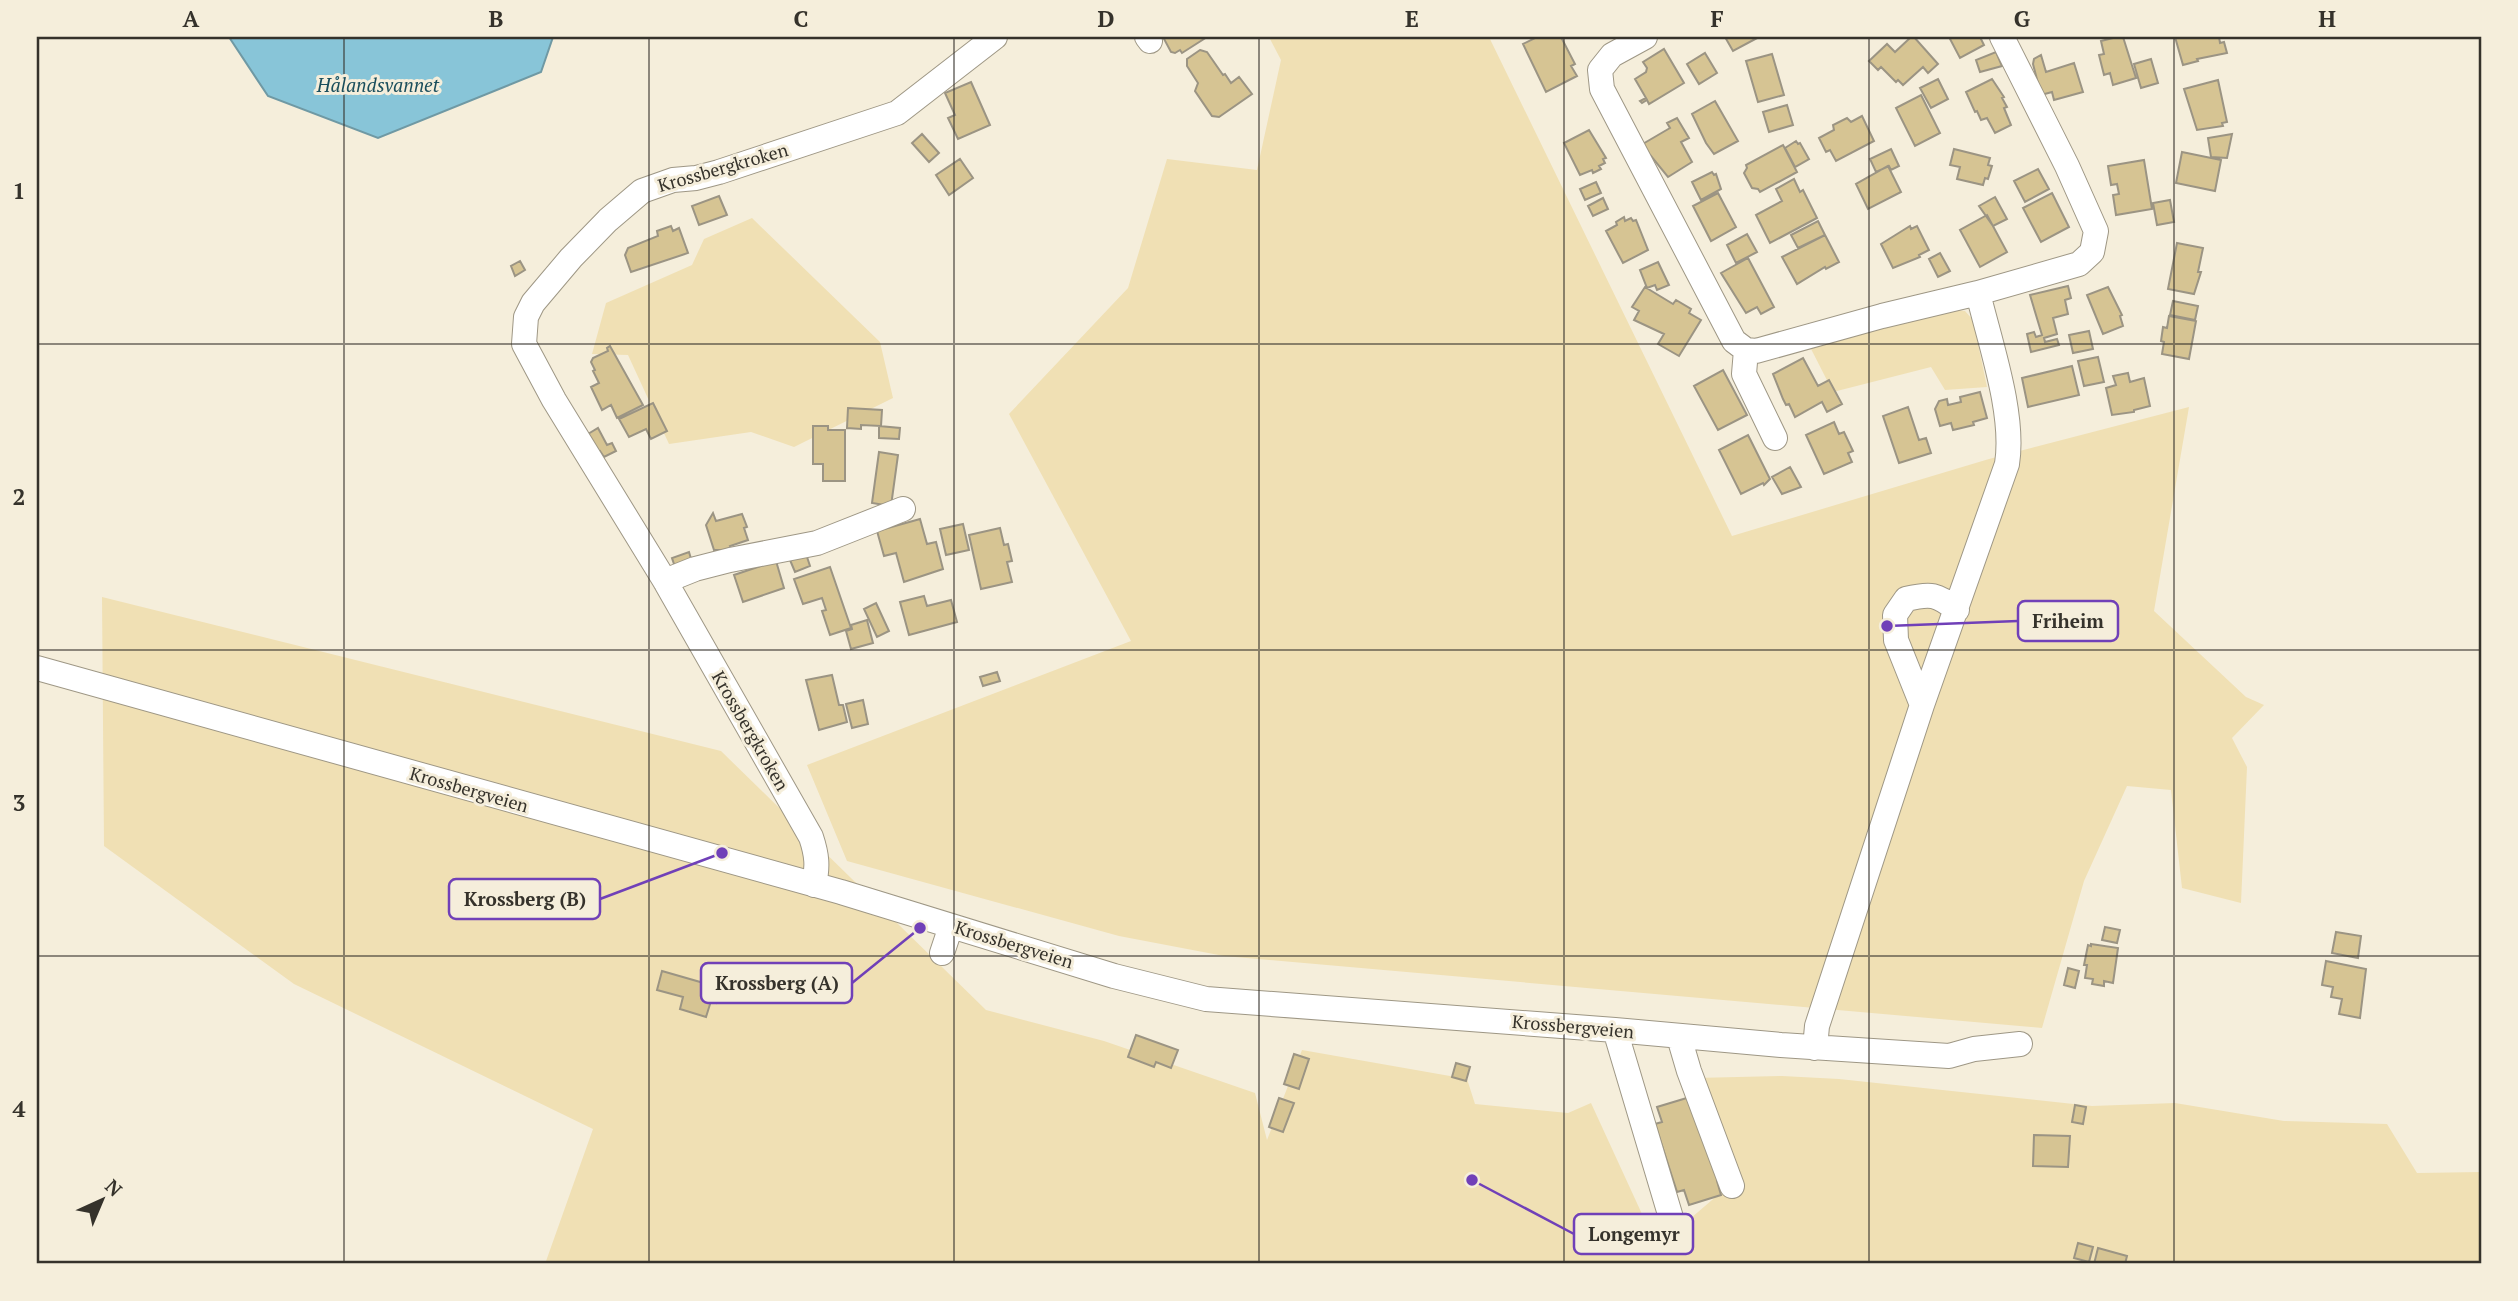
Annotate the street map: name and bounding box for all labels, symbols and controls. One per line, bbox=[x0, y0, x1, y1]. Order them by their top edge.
text: A bbox=[183, 3, 200, 34]
text: B bbox=[489, 3, 504, 34]
text: C bbox=[794, 3, 809, 34]
text: D bbox=[1098, 3, 1115, 34]
text: E bbox=[1405, 3, 1419, 34]
text: F bbox=[1710, 3, 1724, 34]
text: G bbox=[2014, 3, 2031, 34]
text: H bbox=[2318, 3, 2336, 34]
water label: Hålandsvannet bbox=[316, 72, 440, 97]
street label: Krossbergkroken bbox=[655, 137, 791, 197]
text: 1 bbox=[13, 175, 26, 206]
text: 2 bbox=[13, 481, 26, 512]
callout: Friheim bbox=[2018, 601, 2118, 641]
text: Friheim bbox=[2032, 608, 2104, 633]
street label: Krossbergkroken bbox=[707, 666, 795, 795]
street label: Krossbergveien bbox=[407, 761, 532, 818]
text: 3 bbox=[13, 787, 26, 818]
callout: Krossberg (B) bbox=[449, 879, 600, 919]
text: Krossberg (B) bbox=[464, 886, 586, 911]
street label: Krossbergveien bbox=[952, 915, 1077, 973]
callout: Krossberg (A) bbox=[701, 963, 852, 1003]
text: Krossberg (A) bbox=[715, 970, 839, 995]
street label: Krossbergveien bbox=[1511, 1009, 1635, 1043]
text: 4 bbox=[13, 1093, 26, 1124]
north arrow bbox=[66, 1164, 136, 1234]
text: N bbox=[100, 1173, 128, 1202]
callout: Longemyr bbox=[1574, 1214, 1693, 1254]
text: Longemyr bbox=[1588, 1221, 1680, 1246]

